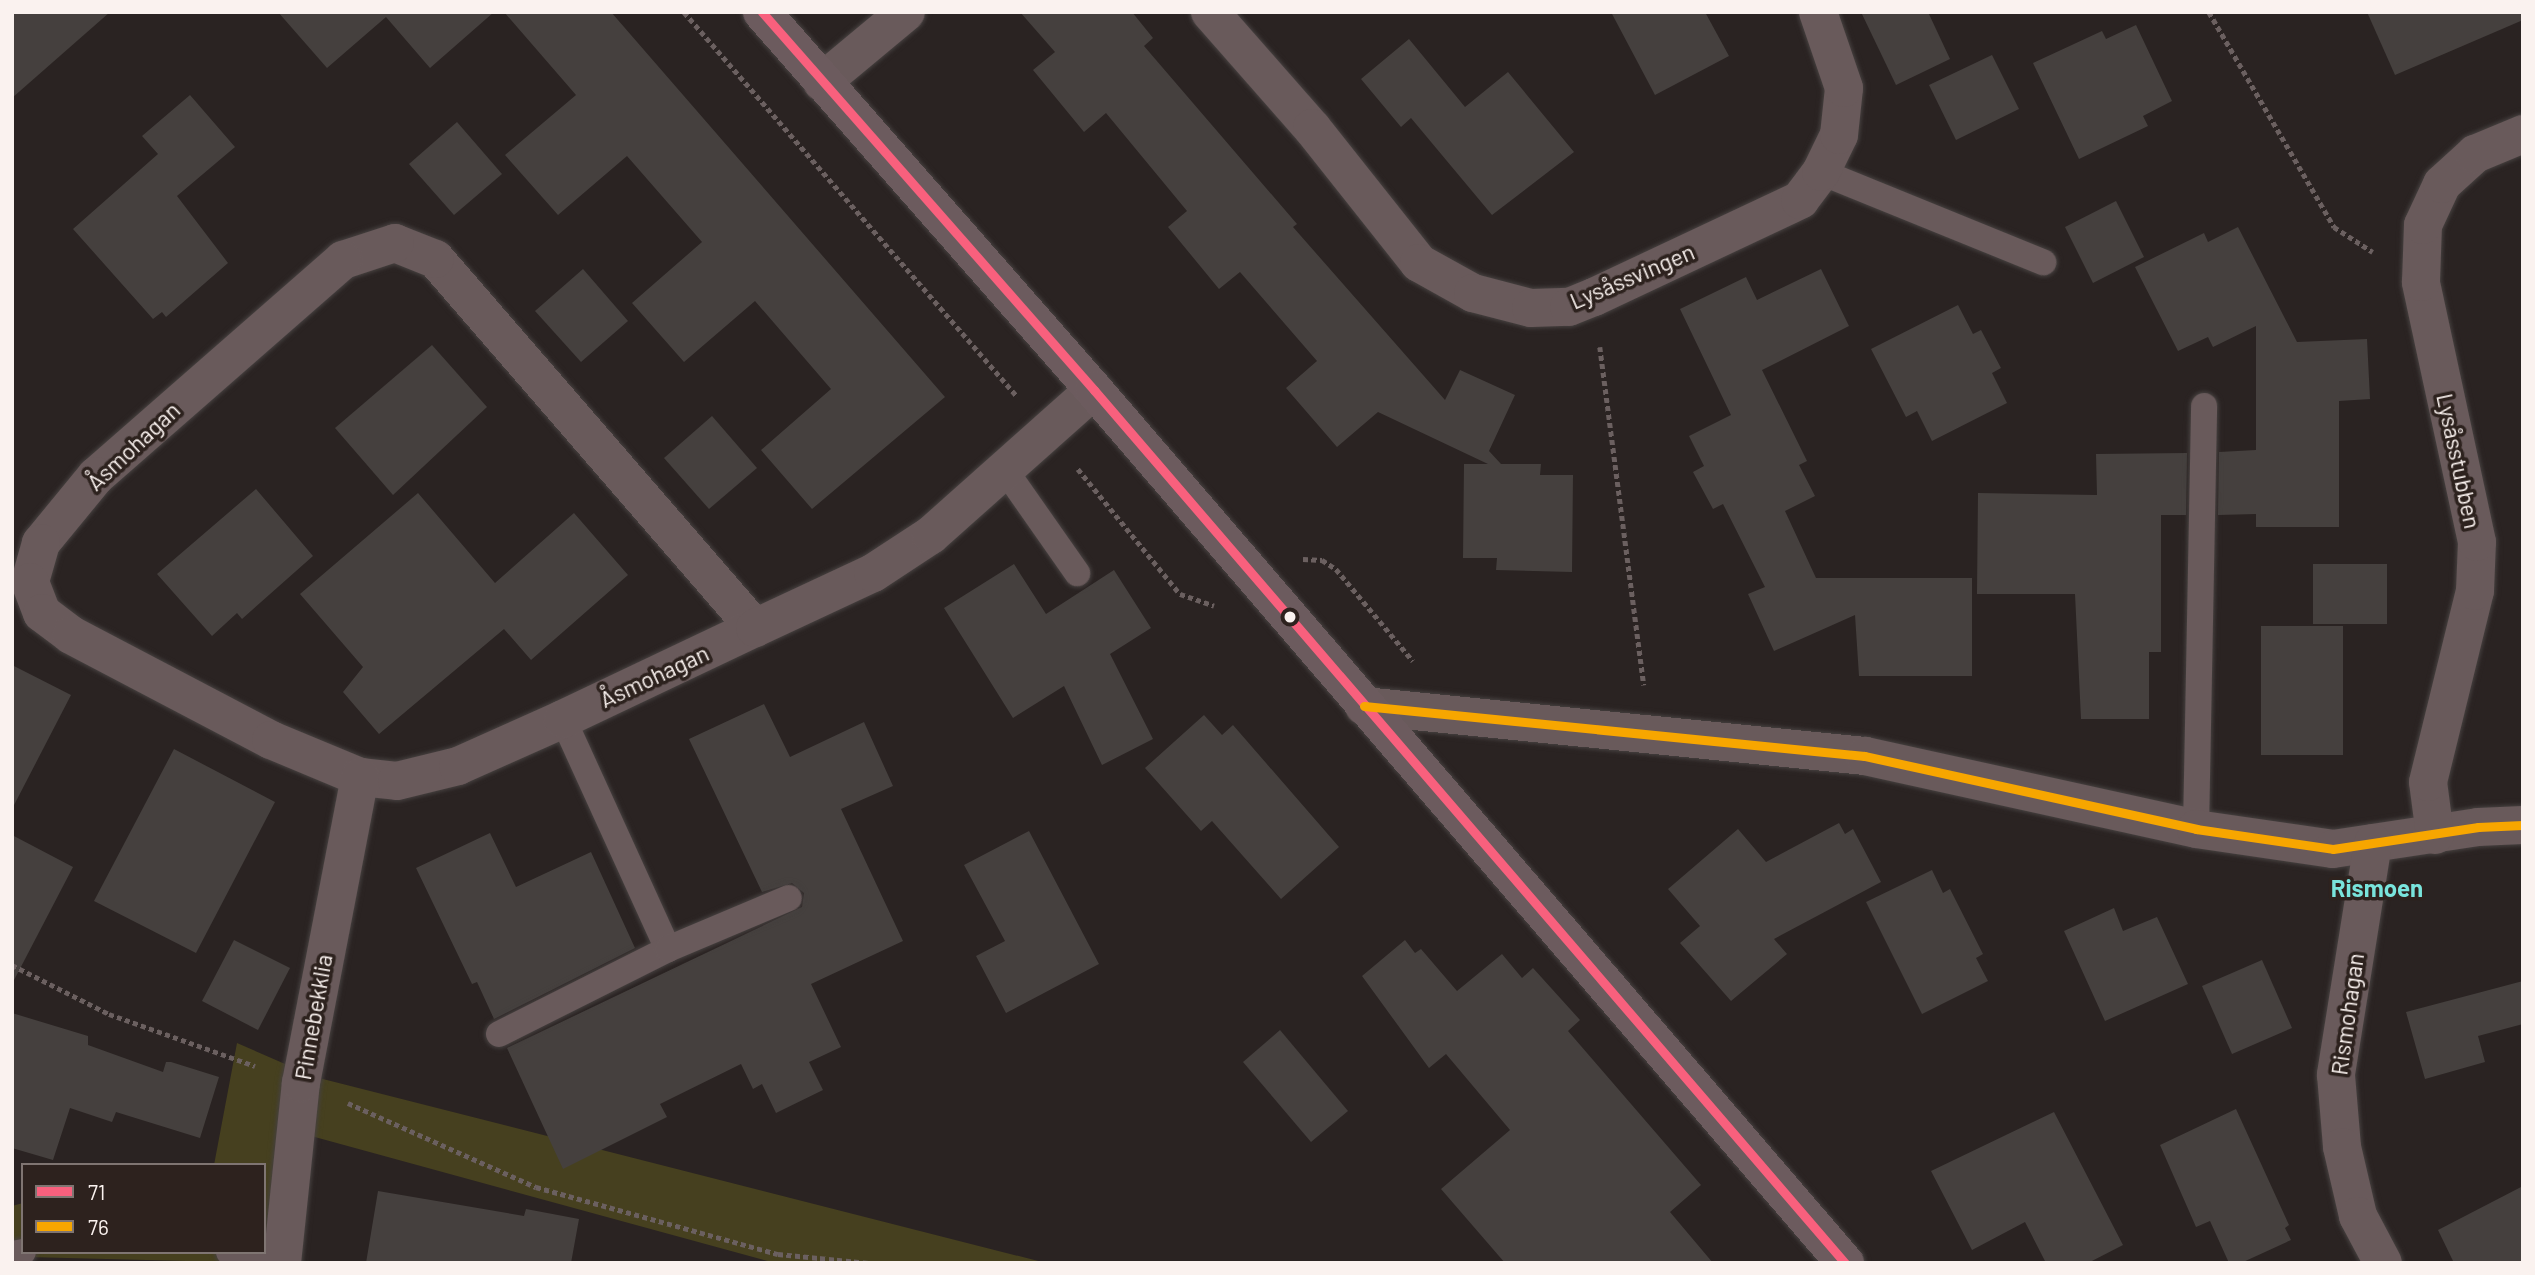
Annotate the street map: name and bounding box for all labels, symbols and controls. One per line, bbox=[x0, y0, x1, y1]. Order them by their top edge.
street label: Lysåssvingen bbox=[1566, 237, 1698, 315]
street label: Lysåsstubben bbox=[2431, 391, 2487, 531]
street label: Åsmohagan bbox=[81, 396, 185, 496]
unlabelled marker bbox=[1283, 610, 1297, 624]
street label: Åsmohagan bbox=[595, 639, 713, 713]
district label: Rismoen bbox=[2331, 874, 2423, 902]
street label: Rismohagan bbox=[2325, 951, 2369, 1077]
street label: Pinnebekklia bbox=[288, 952, 338, 1082]
legend bbox=[21, 1163, 266, 1254]
text: 71 bbox=[88, 1179, 105, 1204]
text: 76 bbox=[88, 1214, 109, 1239]

